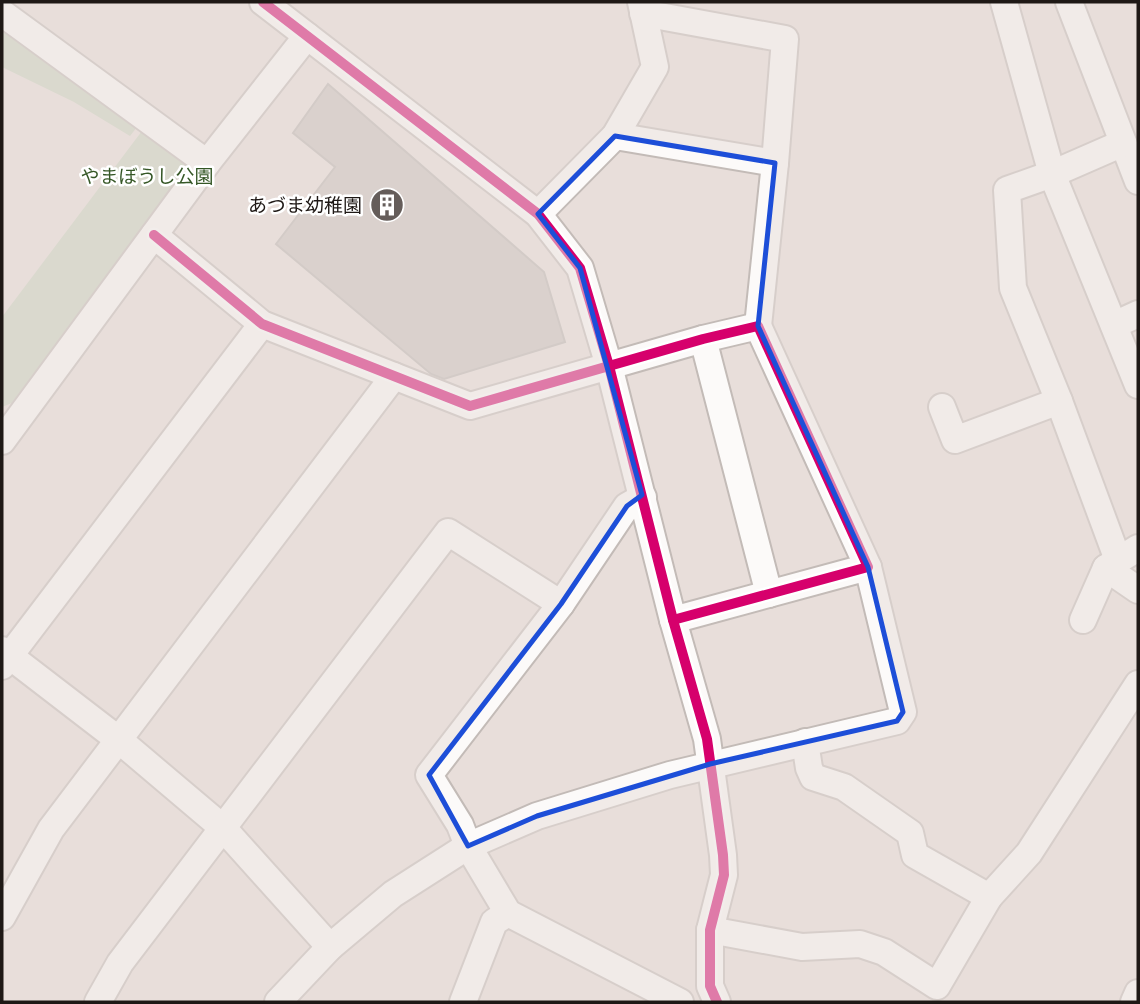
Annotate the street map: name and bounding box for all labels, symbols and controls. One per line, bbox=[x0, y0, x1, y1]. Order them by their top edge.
park label: やまぼうし公園 bbox=[80, 164, 214, 190]
building icon: あづま幼稚園 bbox=[368, 186, 406, 224]
place label: あづま幼稚園 bbox=[248, 193, 362, 219]

